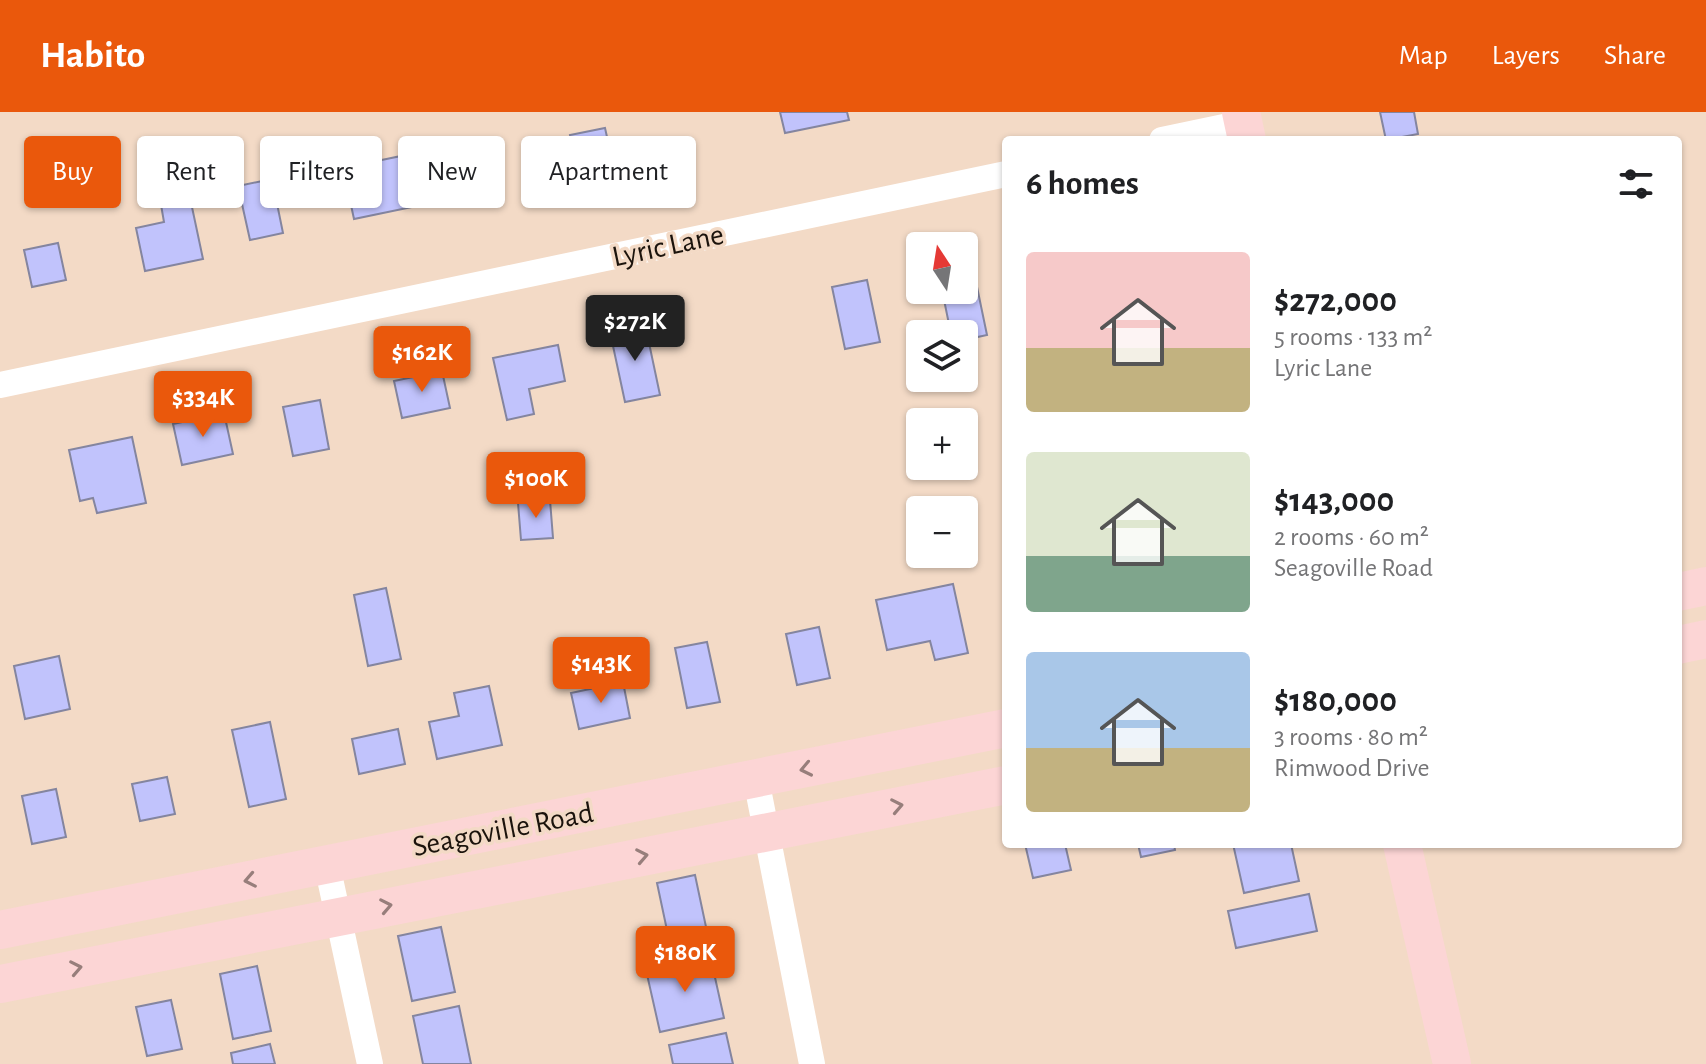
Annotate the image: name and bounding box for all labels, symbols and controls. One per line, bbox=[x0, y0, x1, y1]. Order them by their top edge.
text: Habito bbox=[40, 37, 145, 75]
text: Map bbox=[1399, 42, 1448, 70]
text: Layers bbox=[1492, 42, 1560, 70]
text: Share bbox=[1604, 42, 1666, 70]
chip: Buy bbox=[24, 136, 121, 208]
chip: Rent bbox=[137, 136, 244, 208]
chip: Filters bbox=[260, 136, 382, 208]
chip: New bbox=[398, 136, 505, 208]
chip: Apartment bbox=[521, 136, 696, 208]
icon: filters bbox=[1614, 162, 1658, 206]
text: 6 homes bbox=[1026, 167, 1139, 201]
street label: Lyric Lane bbox=[609, 220, 727, 272]
north arrow bbox=[906, 232, 978, 304]
map controls bbox=[906, 232, 978, 568]
icon: home bbox=[1090, 284, 1186, 380]
text: $272,000 bbox=[1274, 284, 1397, 318]
pin: $272K bbox=[579, 295, 691, 363]
text: $272K bbox=[604, 308, 666, 334]
button: layers bbox=[906, 320, 978, 392]
text: 5 rooms · 133 m² bbox=[1274, 324, 1432, 350]
pin: $162K bbox=[366, 326, 478, 394]
text: $162K bbox=[391, 339, 453, 365]
text: Lyric Lane bbox=[1274, 355, 1372, 381]
pin: $334K bbox=[147, 371, 259, 439]
text: $334K bbox=[172, 384, 234, 410]
button: + bbox=[906, 408, 978, 480]
pin: $100K bbox=[480, 452, 592, 520]
text: $100K bbox=[504, 465, 568, 491]
icon: home bbox=[1090, 484, 1186, 580]
text: $143,000 bbox=[1274, 484, 1394, 518]
button: − bbox=[906, 496, 978, 568]
text: 2 rooms · 60 m² bbox=[1274, 524, 1429, 550]
text: Seagoville Road bbox=[1274, 555, 1433, 581]
pin: $143K bbox=[545, 637, 657, 705]
text: $143K bbox=[571, 650, 631, 676]
icon: home bbox=[1090, 684, 1186, 780]
text: $180,000 bbox=[1274, 684, 1397, 718]
text: 3 rooms · 80 m² bbox=[1274, 724, 1428, 750]
text: Rimwood Drive bbox=[1274, 755, 1430, 781]
one-way arrow bbox=[799, 760, 813, 777]
street label: Seagoville Road bbox=[410, 798, 596, 862]
one-way arrow bbox=[889, 798, 903, 815]
one-way arrow bbox=[635, 849, 648, 866]
one-way arrow bbox=[244, 871, 258, 888]
one-way arrow bbox=[380, 899, 393, 916]
pin: $180K bbox=[629, 926, 741, 994]
text: $180K bbox=[654, 939, 716, 965]
one-way arrow bbox=[69, 960, 83, 977]

